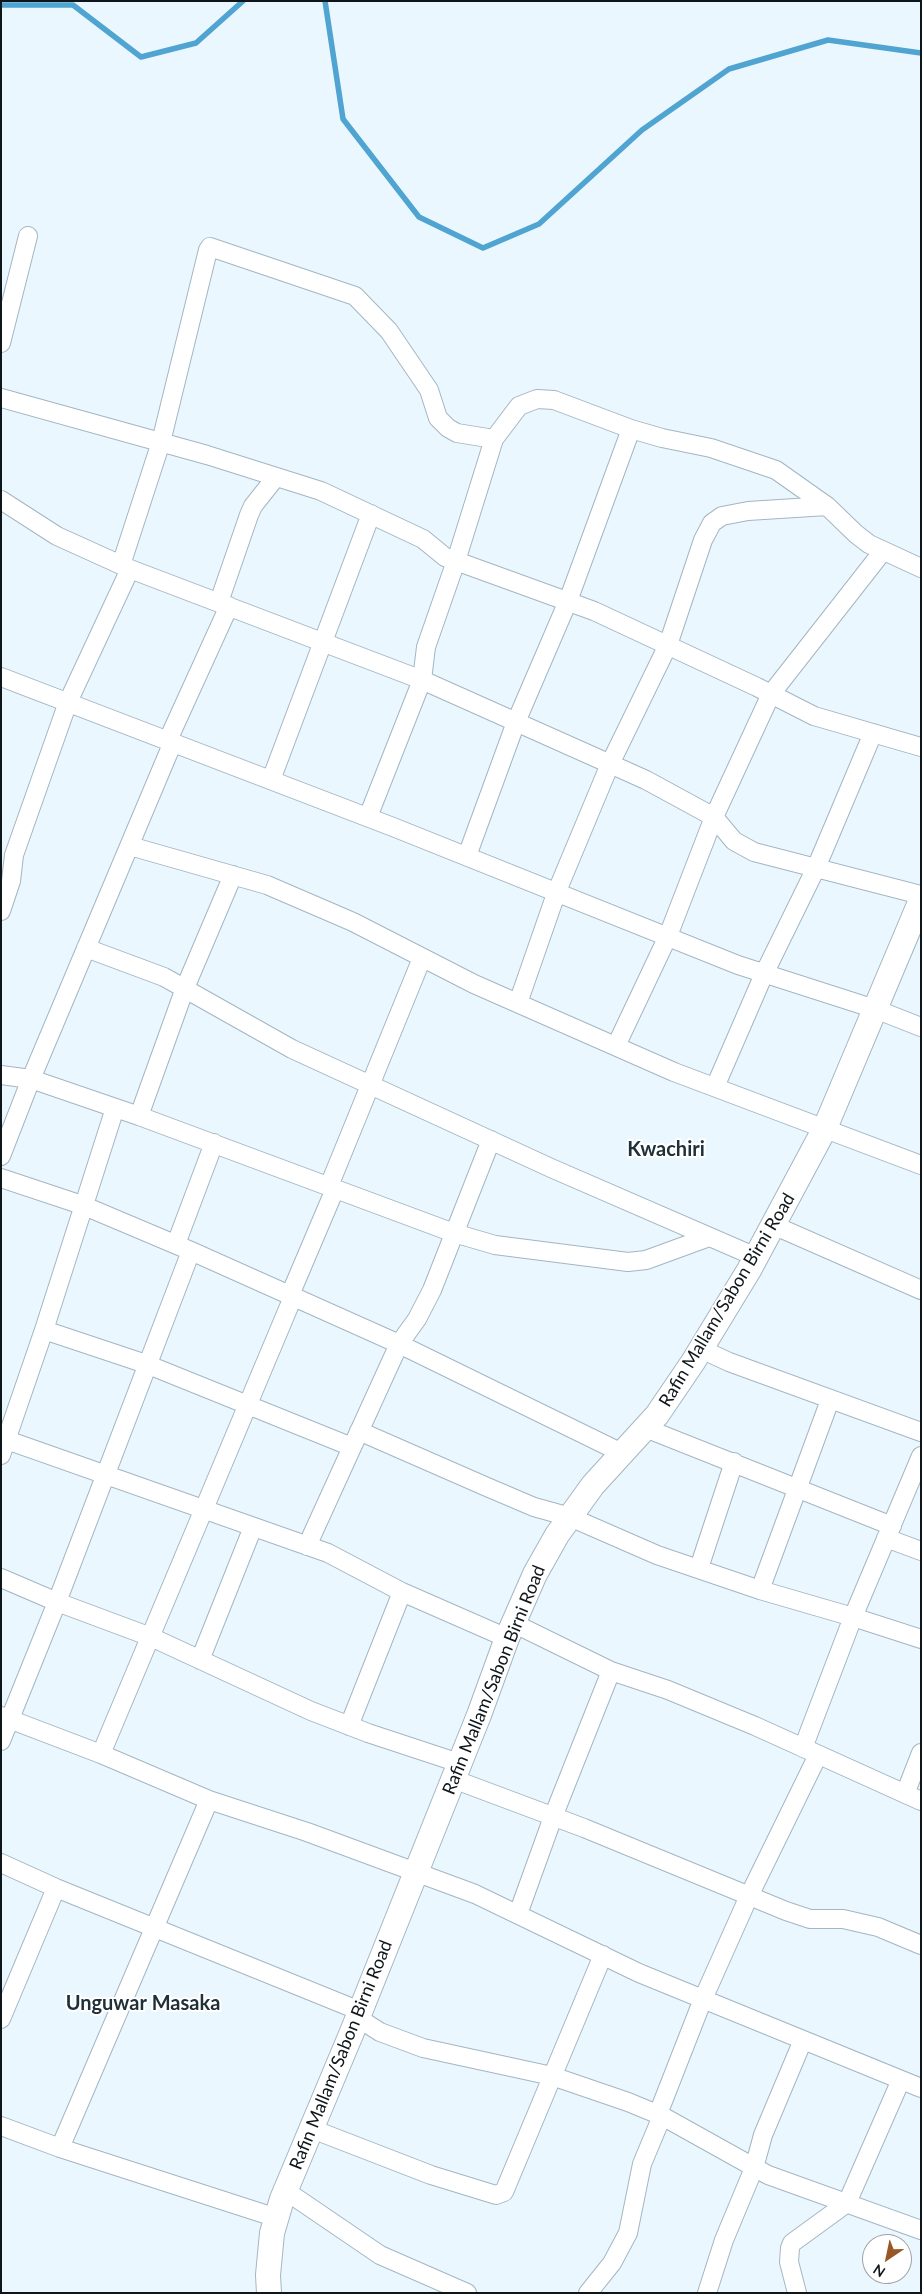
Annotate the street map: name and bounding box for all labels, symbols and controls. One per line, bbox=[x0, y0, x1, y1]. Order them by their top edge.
district label: Kwachiri bbox=[627, 1138, 705, 1162]
street label: Rafin Mallam/Sabon Birni Road bbox=[655, 1189, 799, 1411]
street label: Rafin Mallam/Sabon Birni Road bbox=[438, 1562, 550, 1798]
street label: Rafin Mallam/Sabon Birni Road bbox=[285, 1937, 397, 2173]
district label: Unguwar Masaka bbox=[66, 1992, 220, 2016]
north arrow bbox=[862, 2234, 912, 2284]
text: N bbox=[870, 2261, 888, 2281]

